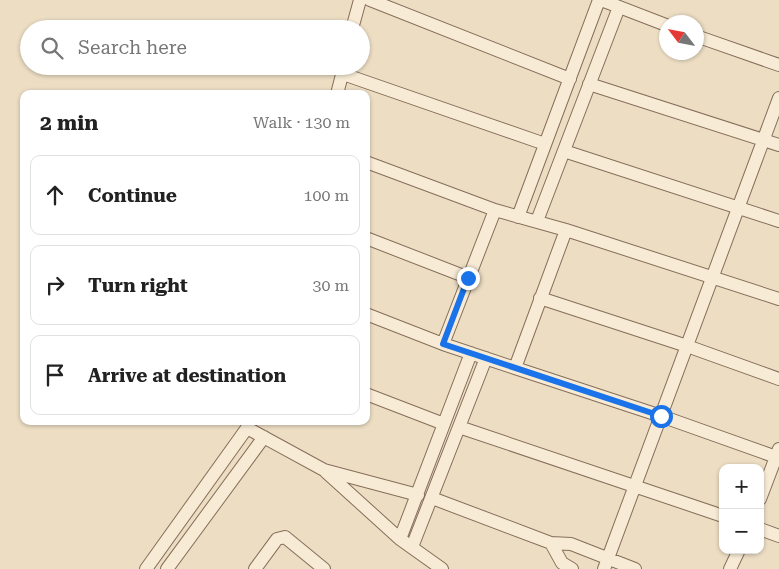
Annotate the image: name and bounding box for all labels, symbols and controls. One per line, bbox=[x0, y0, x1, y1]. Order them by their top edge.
north arrow bbox=[659, 15, 704, 60]
search box bbox=[20, 20, 370, 75]
icon: search bbox=[38, 34, 66, 62]
text: Search here bbox=[78, 36, 187, 59]
text: 2 min bbox=[40, 111, 98, 135]
text: Walk · 130 m bbox=[253, 113, 350, 132]
icon: ahead bbox=[41, 181, 69, 209]
text: Continue bbox=[88, 184, 177, 207]
text: 100 m bbox=[303, 186, 349, 205]
route end bbox=[457, 267, 480, 290]
icon: right bbox=[41, 271, 69, 299]
text: Turn right bbox=[88, 274, 188, 297]
text: 30 m bbox=[312, 276, 349, 295]
icon: arrive bbox=[41, 361, 69, 389]
text: Arrive at destination bbox=[88, 364, 286, 387]
route start bbox=[650, 405, 673, 428]
map controls bbox=[719, 464, 764, 554]
button: + bbox=[719, 464, 764, 509]
button: − bbox=[719, 509, 764, 554]

